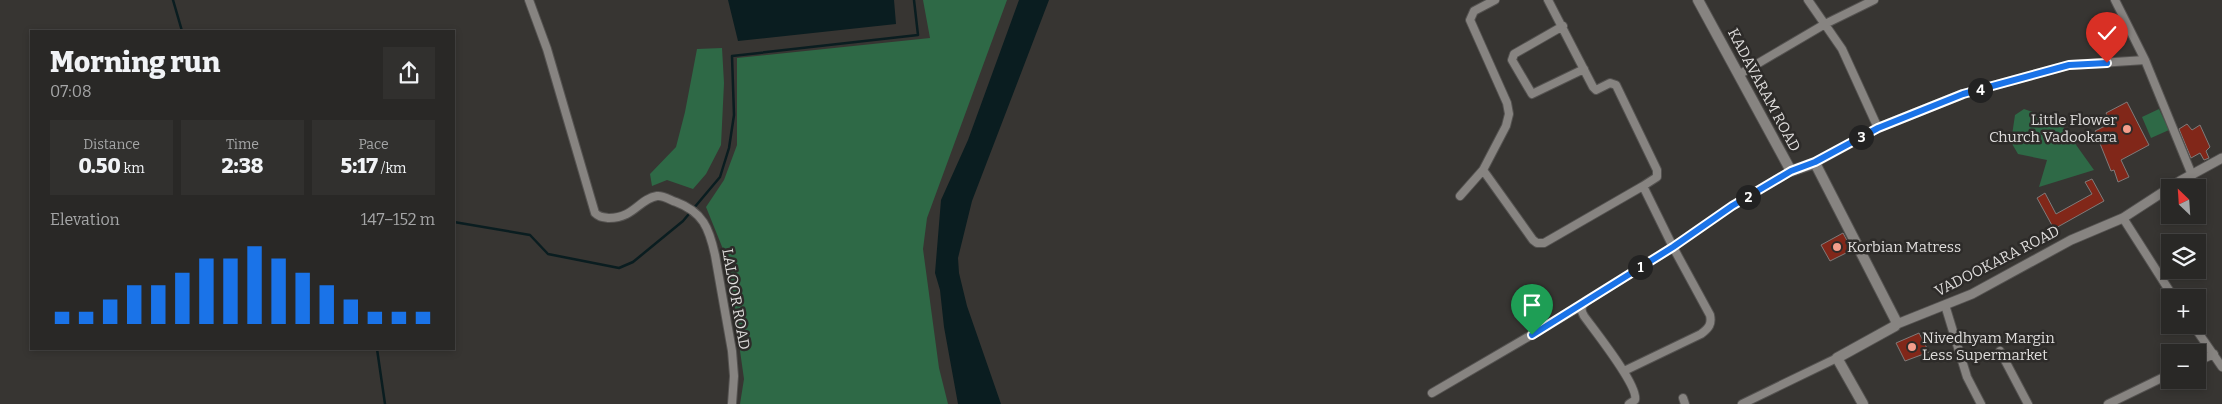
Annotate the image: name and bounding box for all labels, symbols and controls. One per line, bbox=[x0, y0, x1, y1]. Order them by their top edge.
pin bbox=[2086, 12, 2128, 63]
icon: check bbox=[2093, 19, 2121, 47]
street label: KADAVARAM ROAD bbox=[1724, 25, 1804, 155]
text: Morning run bbox=[50, 46, 220, 79]
button: share bbox=[383, 47, 435, 99]
pin: 4 bbox=[1968, 78, 1992, 102]
text: 07:08 bbox=[50, 82, 92, 101]
text: 4 bbox=[1976, 82, 1985, 99]
place label: Little Flower Church Vadookara bbox=[1989, 111, 2117, 146]
marker: Little Flower Church Vadookara bbox=[2121, 123, 2133, 135]
pin: 3 bbox=[1848, 124, 1874, 150]
text: 3 bbox=[1857, 129, 1866, 146]
text: Distance bbox=[83, 136, 140, 153]
text: Time bbox=[226, 136, 259, 153]
text: Pace bbox=[358, 136, 389, 153]
text: 0.50 bbox=[78, 153, 121, 179]
text: 2:38 bbox=[222, 153, 263, 179]
text: 5:17 bbox=[341, 153, 378, 179]
text: km bbox=[121, 160, 145, 177]
text: /km bbox=[378, 160, 406, 177]
north arrow bbox=[2161, 179, 2206, 224]
map controls bbox=[2161, 179, 2206, 389]
pin: 2 bbox=[1736, 184, 1760, 210]
text: 2 bbox=[1745, 189, 1752, 206]
text: Elevation bbox=[50, 210, 120, 229]
text: 147–152 m bbox=[361, 210, 435, 229]
street label: VADOOKARA ROAD bbox=[1932, 222, 2062, 300]
button: layers bbox=[2161, 234, 2206, 279]
place label: Korbian Matress bbox=[1847, 238, 1961, 256]
marker: Korbian Matress bbox=[1831, 241, 1843, 253]
street label: LALOOR ROAD bbox=[718, 247, 754, 351]
pin: 1 bbox=[1628, 254, 1652, 280]
text: 1 bbox=[1637, 259, 1644, 276]
pin bbox=[1511, 284, 1553, 335]
button: + bbox=[2161, 289, 2206, 334]
icon: arrive bbox=[1518, 291, 1546, 319]
place label: Nivedhyam Margin Less Supermarket bbox=[1922, 329, 2055, 364]
marker: Nivedhyam Margin Less Supermarket bbox=[1906, 341, 1918, 353]
button: − bbox=[2161, 344, 2206, 389]

